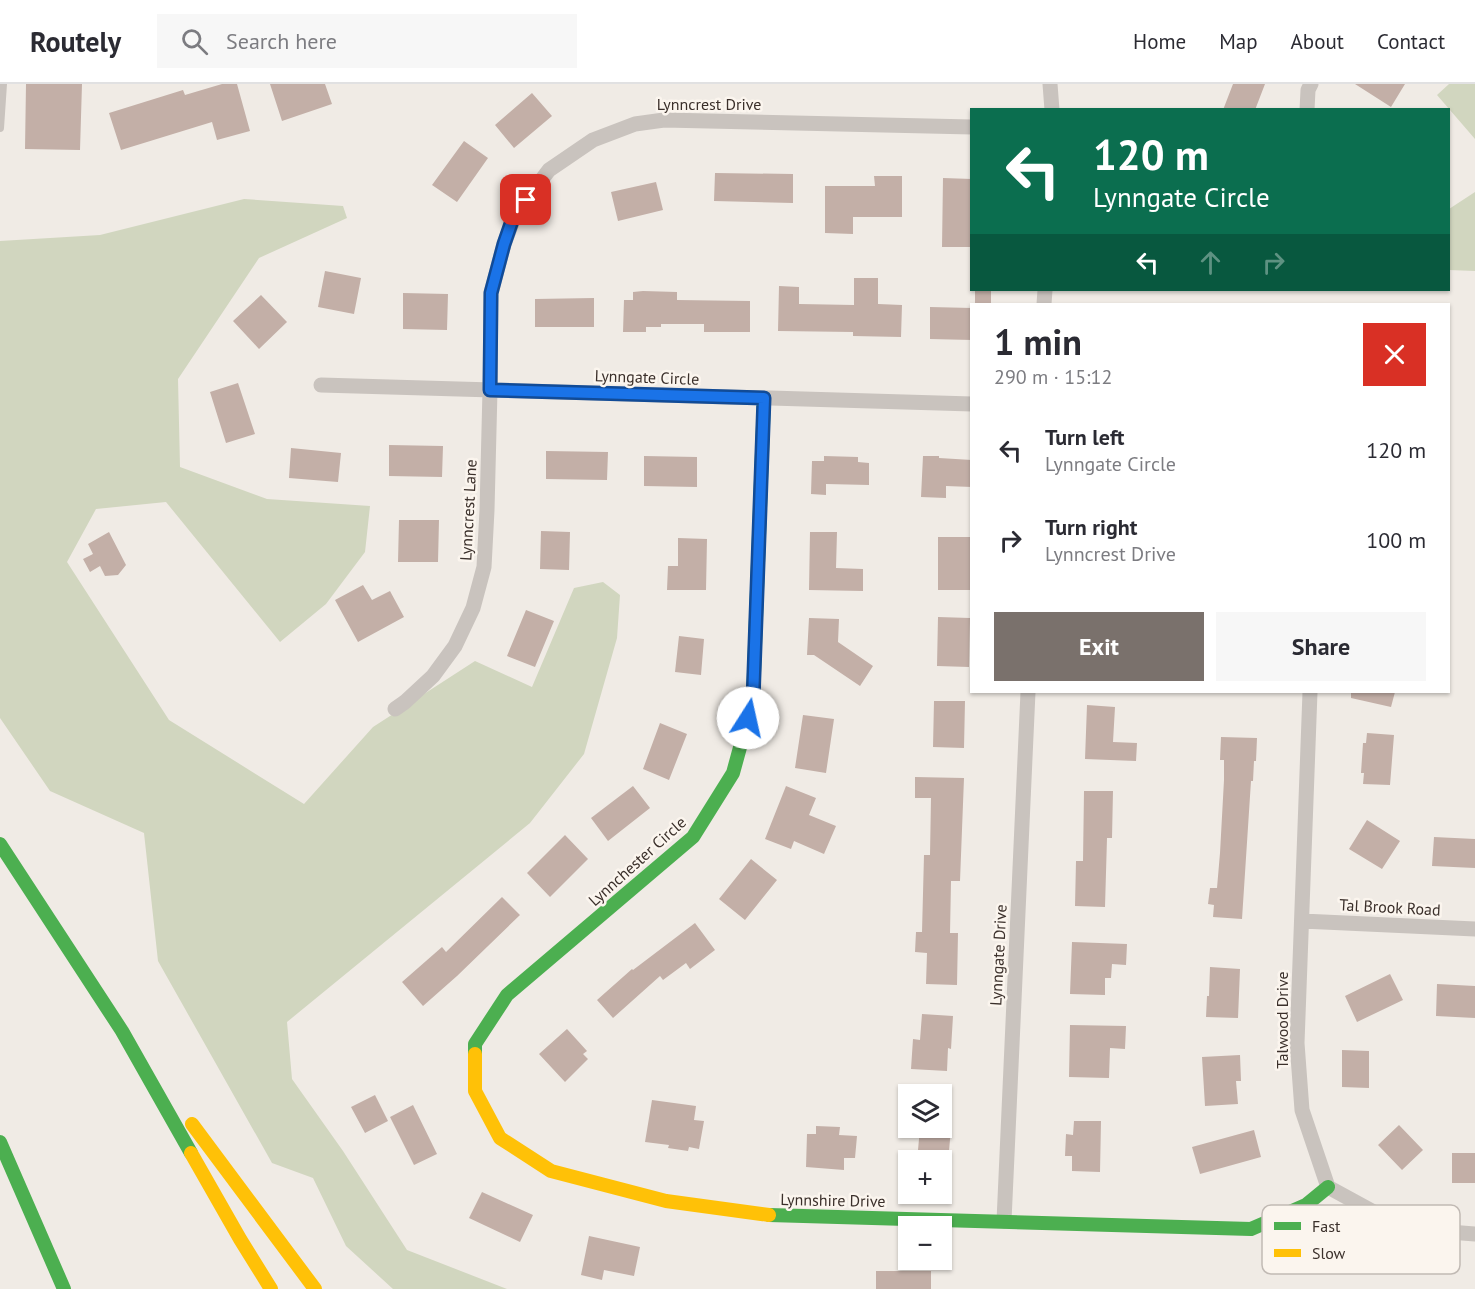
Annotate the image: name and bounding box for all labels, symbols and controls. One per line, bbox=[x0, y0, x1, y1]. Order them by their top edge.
search box bbox=[157, 14, 577, 68]
text: Routely bbox=[30, 23, 121, 60]
icon: search bbox=[178, 25, 211, 58]
text: Search here bbox=[226, 27, 337, 55]
text: Home bbox=[1133, 28, 1186, 55]
text: Map bbox=[1219, 28, 1258, 55]
text: About bbox=[1291, 28, 1344, 55]
text: Contact bbox=[1377, 28, 1445, 55]
street label: Lynncrest Drive bbox=[657, 94, 761, 114]
text: 120 m bbox=[1093, 127, 1209, 182]
icon: left bbox=[994, 132, 1072, 210]
pin bbox=[500, 174, 551, 225]
text: Lynngate Circle bbox=[1093, 180, 1270, 214]
icon: arrive bbox=[509, 183, 542, 216]
icon: left bbox=[1131, 246, 1164, 279]
icon: ahead bbox=[1194, 246, 1227, 279]
icon: right bbox=[1257, 246, 1290, 279]
text: 1 min bbox=[994, 318, 1082, 365]
button: close bbox=[1363, 323, 1426, 386]
text: 290 m · 15:12 bbox=[994, 364, 1112, 390]
street label: Lynngate Circle bbox=[594, 365, 700, 389]
text: Turn left bbox=[1045, 423, 1125, 451]
icon: left bbox=[994, 434, 1027, 467]
text: 120 m bbox=[1366, 436, 1426, 464]
text: Lynngate Circle bbox=[1045, 451, 1176, 477]
street label: Lynncrest Lane bbox=[455, 459, 481, 561]
text: Turn right bbox=[1045, 513, 1137, 541]
icon: right bbox=[994, 524, 1027, 557]
text: 100 m bbox=[1366, 526, 1426, 554]
text: Lynncrest Drive bbox=[1045, 541, 1176, 567]
button: Exit bbox=[994, 612, 1204, 681]
button: Share bbox=[1216, 612, 1426, 681]
position arrow bbox=[716, 686, 780, 750]
street label: Lynnchester Circle bbox=[584, 812, 690, 910]
street label: Tal Brook Road bbox=[1339, 894, 1441, 920]
street label: Lynngate Drive bbox=[985, 904, 1011, 1006]
street label: Talwood Drive bbox=[1272, 971, 1292, 1069]
map controls bbox=[898, 1084, 952, 1270]
button: layers bbox=[898, 1084, 952, 1138]
button: + bbox=[898, 1150, 952, 1204]
street label: Lynnshire Drive bbox=[780, 1189, 886, 1211]
legend bbox=[1262, 1205, 1460, 1274]
button: − bbox=[898, 1216, 952, 1270]
text: Fast bbox=[1312, 1216, 1341, 1236]
text: Slow bbox=[1312, 1243, 1346, 1263]

